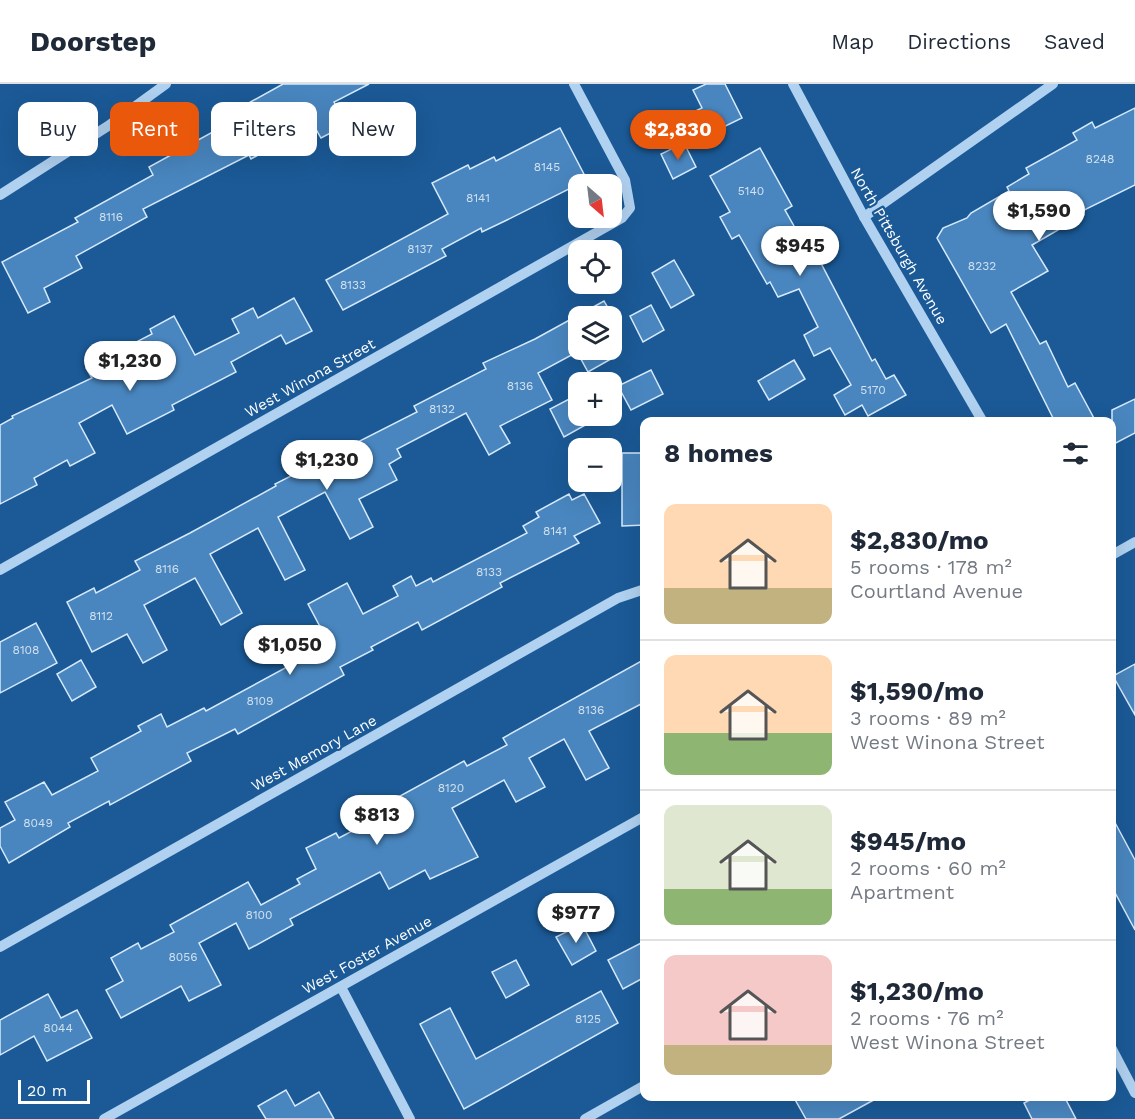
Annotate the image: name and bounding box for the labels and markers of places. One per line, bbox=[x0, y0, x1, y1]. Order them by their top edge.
pin: $2,830 bbox=[629, 110, 727, 161]
pin: $1,590 bbox=[990, 191, 1088, 242]
pin: $945 bbox=[764, 226, 836, 277]
pin: $1,230 bbox=[81, 341, 179, 392]
pin: $1,230 bbox=[278, 440, 376, 491]
pin: $1,050 bbox=[241, 625, 339, 676]
pin: $813 bbox=[341, 795, 413, 846]
pin: $977 bbox=[540, 893, 612, 944]

